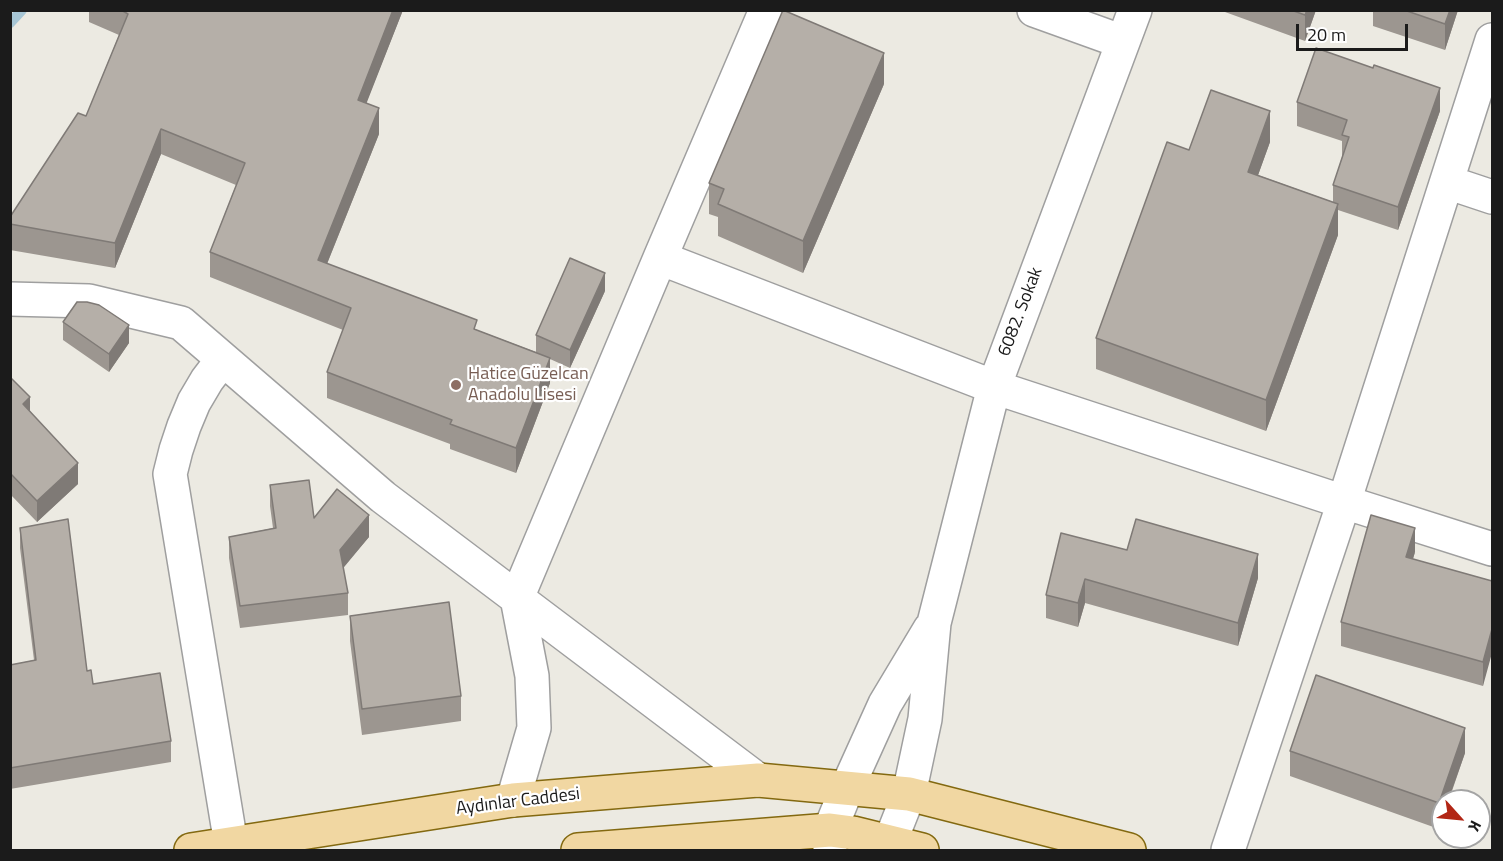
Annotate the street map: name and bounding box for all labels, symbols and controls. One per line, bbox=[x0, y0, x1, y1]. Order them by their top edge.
scale bar bbox=[1299, 12, 1412, 50]
text: 20 m bbox=[1307, 21, 1346, 48]
street label: 6082. Sokak bbox=[994, 264, 1048, 360]
place label: Hatice Güzelcan Anadolu Lisesi bbox=[468, 364, 589, 406]
marker: Hatice Güzelcan Anadolu Lisesi bbox=[449, 378, 463, 392]
street label: Aydınlar Caddesi bbox=[455, 784, 581, 820]
north arrow bbox=[1431, 789, 1491, 849]
text: K bbox=[1462, 817, 1488, 836]

